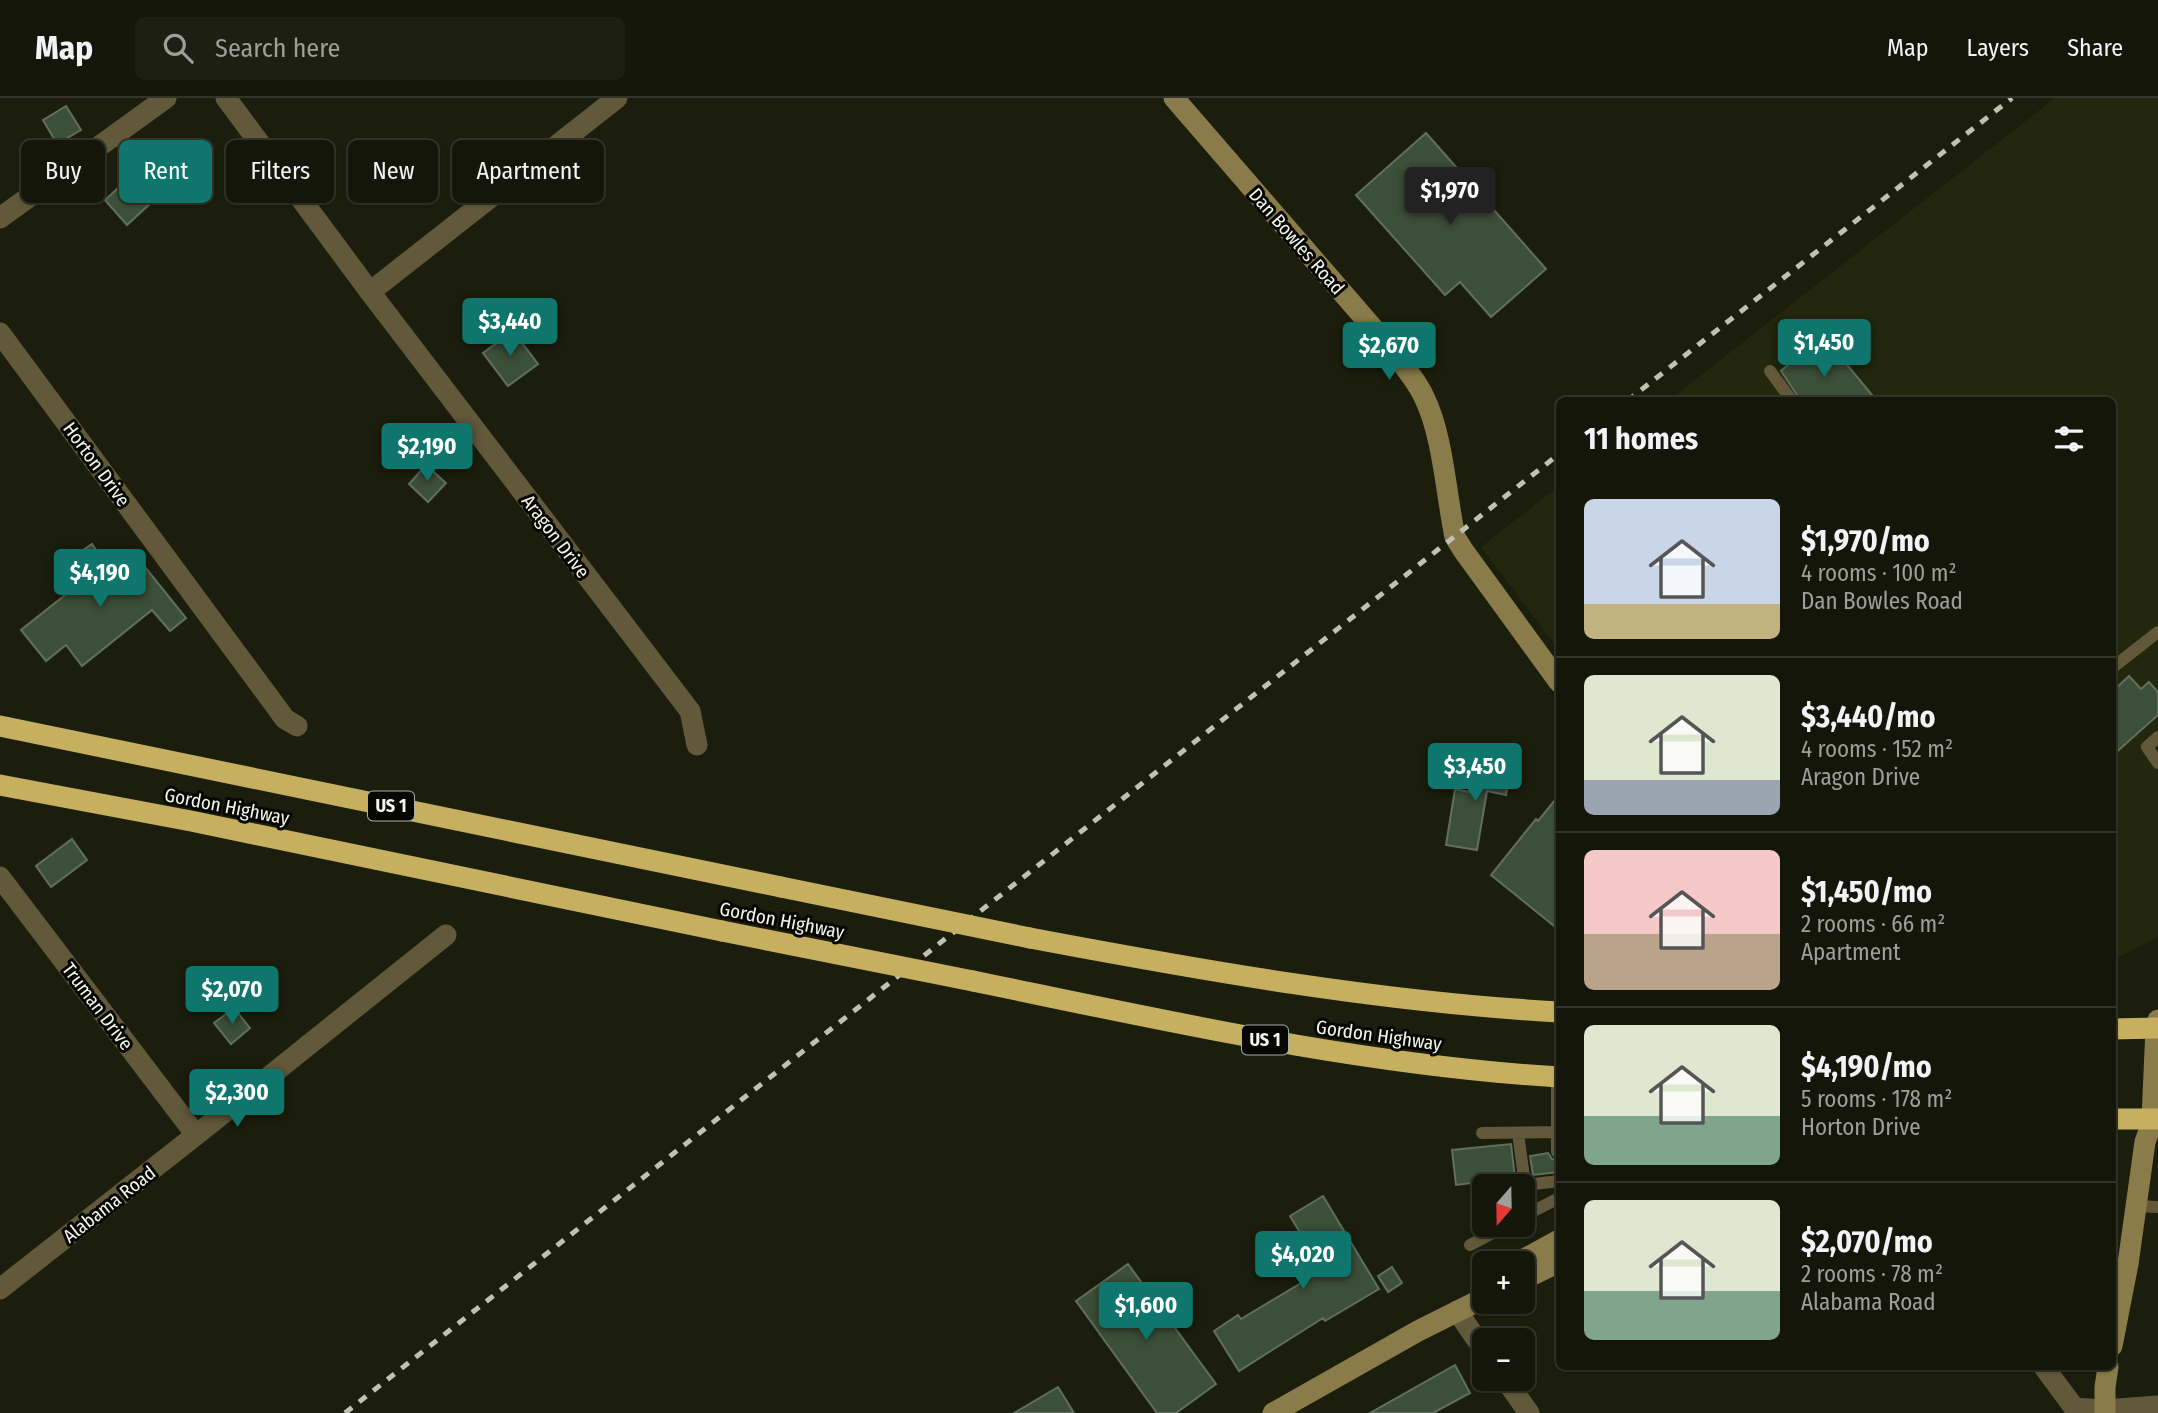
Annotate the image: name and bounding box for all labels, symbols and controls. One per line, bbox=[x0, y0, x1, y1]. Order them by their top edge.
search box bbox=[135, 17, 625, 80]
text: Map bbox=[35, 28, 93, 68]
icon: search bbox=[159, 29, 197, 67]
text: Search here bbox=[215, 33, 340, 64]
text: Map bbox=[1887, 34, 1929, 62]
text: Layers bbox=[1967, 34, 2029, 62]
text: Share bbox=[2067, 34, 2123, 62]
chip: Buy bbox=[21, 140, 105, 203]
chip: Rent bbox=[119, 140, 212, 203]
chip: Filters bbox=[226, 140, 334, 203]
chip: New bbox=[348, 140, 438, 203]
chip: Apartment bbox=[452, 140, 604, 203]
pin: $1,970 bbox=[1393, 167, 1507, 227]
text: $1,970 bbox=[1421, 176, 1479, 204]
street label: Dan Bowles Road bbox=[1244, 183, 1349, 299]
pin: $3,440 bbox=[453, 299, 567, 358]
text: $3,440 bbox=[478, 307, 542, 335]
pin: $1,450 bbox=[1767, 320, 1881, 379]
pin: $2,670 bbox=[1332, 322, 1446, 382]
text: $1,450 bbox=[1794, 328, 1854, 356]
text: $2,670 bbox=[1359, 331, 1419, 359]
street label: Horton Drive bbox=[58, 418, 135, 511]
icon: filters bbox=[2050, 420, 2088, 458]
text: 11 homes bbox=[1584, 421, 1698, 457]
pin: $2,190 bbox=[370, 424, 484, 483]
text: $2,190 bbox=[398, 432, 456, 460]
street label: Aragon Drive bbox=[517, 490, 594, 583]
text: $1,970/mo bbox=[1801, 523, 1930, 559]
icon: home bbox=[1640, 527, 1724, 611]
pin: $4,190 bbox=[43, 550, 157, 609]
text: $4,190 bbox=[70, 558, 130, 586]
text: 4 rooms · 100 m² bbox=[1801, 559, 1957, 587]
text: Dan Bowles Road bbox=[1801, 587, 1963, 615]
text: $3,440/mo bbox=[1801, 699, 1936, 735]
icon: home bbox=[1640, 703, 1724, 787]
text: 4 rooms · 152 m² bbox=[1801, 735, 1953, 763]
pin: $3,450 bbox=[1418, 744, 1532, 803]
text: $3,450 bbox=[1444, 752, 1506, 780]
text: Aragon Drive bbox=[1801, 763, 1920, 791]
street label: Gordon Highway bbox=[163, 783, 292, 830]
road number: US 1 bbox=[368, 792, 414, 820]
text: $1,450/mo bbox=[1801, 874, 1932, 910]
icon: home bbox=[1640, 878, 1724, 962]
street label: Gordon Highway bbox=[718, 897, 847, 944]
text: 2 rooms · 66 m² bbox=[1801, 910, 1945, 938]
text: Apartment bbox=[1801, 938, 1901, 966]
street label: Truman Drive bbox=[57, 958, 138, 1055]
pin: $2,070 bbox=[175, 967, 289, 1026]
text: $2,070 bbox=[201, 975, 263, 1003]
street label: Gordon Highway bbox=[1315, 1015, 1444, 1056]
road number: US 1 bbox=[1242, 1026, 1288, 1055]
text: $4,190/mo bbox=[1801, 1049, 1932, 1085]
icon: home bbox=[1640, 1053, 1724, 1137]
pin: $2,300 bbox=[180, 1070, 294, 1129]
text: $2,300 bbox=[205, 1078, 269, 1106]
text: 5 rooms · 178 m² bbox=[1801, 1085, 1952, 1113]
text: Horton Drive bbox=[1801, 1113, 1921, 1141]
street label: Alabama Road bbox=[58, 1161, 160, 1248]
north arrow bbox=[1472, 1174, 1535, 1237]
map controls bbox=[1472, 1174, 1535, 1391]
text: $2,070/mo bbox=[1801, 1224, 1933, 1260]
icon: home bbox=[1640, 1228, 1724, 1312]
pin: $4,020 bbox=[1246, 1232, 1360, 1291]
text: $4,020 bbox=[1271, 1240, 1335, 1268]
button: + bbox=[1472, 1251, 1535, 1314]
text: 2 rooms · 78 m² bbox=[1801, 1260, 1943, 1288]
pin: $1,600 bbox=[1089, 1282, 1203, 1342]
text: Alabama Road bbox=[1801, 1288, 1936, 1316]
text: $1,600 bbox=[1115, 1291, 1177, 1319]
button: − bbox=[1472, 1328, 1535, 1391]

